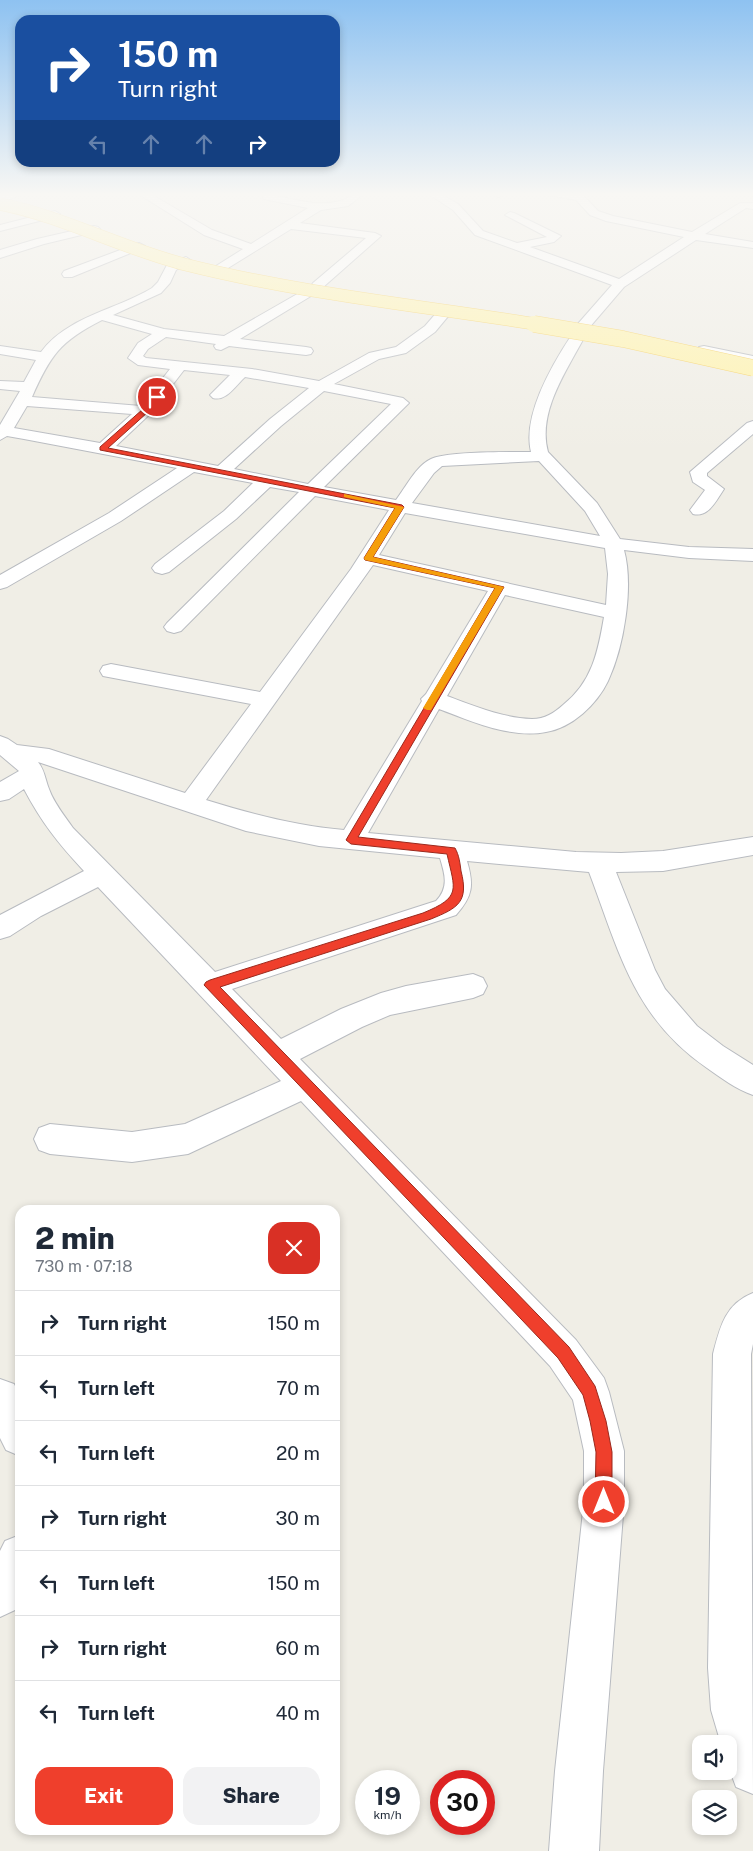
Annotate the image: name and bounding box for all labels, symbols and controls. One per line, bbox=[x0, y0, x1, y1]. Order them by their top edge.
text: 150 m bbox=[118, 34, 218, 75]
icon: right bbox=[35, 35, 100, 100]
text: Turn right bbox=[118, 76, 218, 102]
icon: left bbox=[84, 130, 112, 158]
icon: ahead bbox=[137, 130, 165, 158]
icon: ahead bbox=[190, 130, 218, 158]
icon: right bbox=[243, 130, 271, 158]
pin bbox=[136, 376, 178, 418]
icon: arrive bbox=[143, 383, 171, 411]
text: 2 min bbox=[35, 1220, 115, 1256]
button: close bbox=[268, 1222, 320, 1274]
text: 730 m · 07:18 bbox=[35, 1257, 133, 1276]
icon: right bbox=[35, 1309, 63, 1337]
text: Turn right bbox=[78, 1312, 167, 1334]
text: 150 m bbox=[267, 1312, 320, 1334]
icon: left bbox=[35, 1374, 63, 1402]
text: Turn left bbox=[78, 1377, 155, 1399]
text: 70 m bbox=[276, 1377, 320, 1399]
icon: left bbox=[35, 1439, 63, 1467]
text: Turn left bbox=[78, 1442, 155, 1464]
text: 20 m bbox=[276, 1442, 320, 1464]
position arrow bbox=[577, 1475, 629, 1527]
icon: right bbox=[35, 1504, 63, 1532]
text: Turn right bbox=[78, 1507, 167, 1529]
text: 30 m bbox=[275, 1507, 320, 1529]
icon: left bbox=[35, 1569, 63, 1597]
text: Turn left bbox=[78, 1572, 155, 1594]
text: 150 m bbox=[267, 1572, 320, 1594]
icon: right bbox=[35, 1634, 63, 1662]
text: Turn right bbox=[78, 1637, 167, 1659]
text: 60 m bbox=[276, 1637, 320, 1659]
icon: left bbox=[35, 1699, 63, 1727]
text: Turn left bbox=[78, 1702, 155, 1724]
text: 40 m bbox=[275, 1702, 320, 1724]
map controls bbox=[692, 1735, 737, 1835]
button: sound bbox=[692, 1735, 737, 1780]
button: Exit bbox=[35, 1767, 173, 1825]
button: Share bbox=[183, 1767, 320, 1825]
speed limit sign: 30 bbox=[430, 1770, 495, 1835]
text: 19 bbox=[374, 1781, 401, 1811]
button: layers bbox=[692, 1790, 737, 1835]
text: km/h bbox=[373, 1808, 402, 1822]

